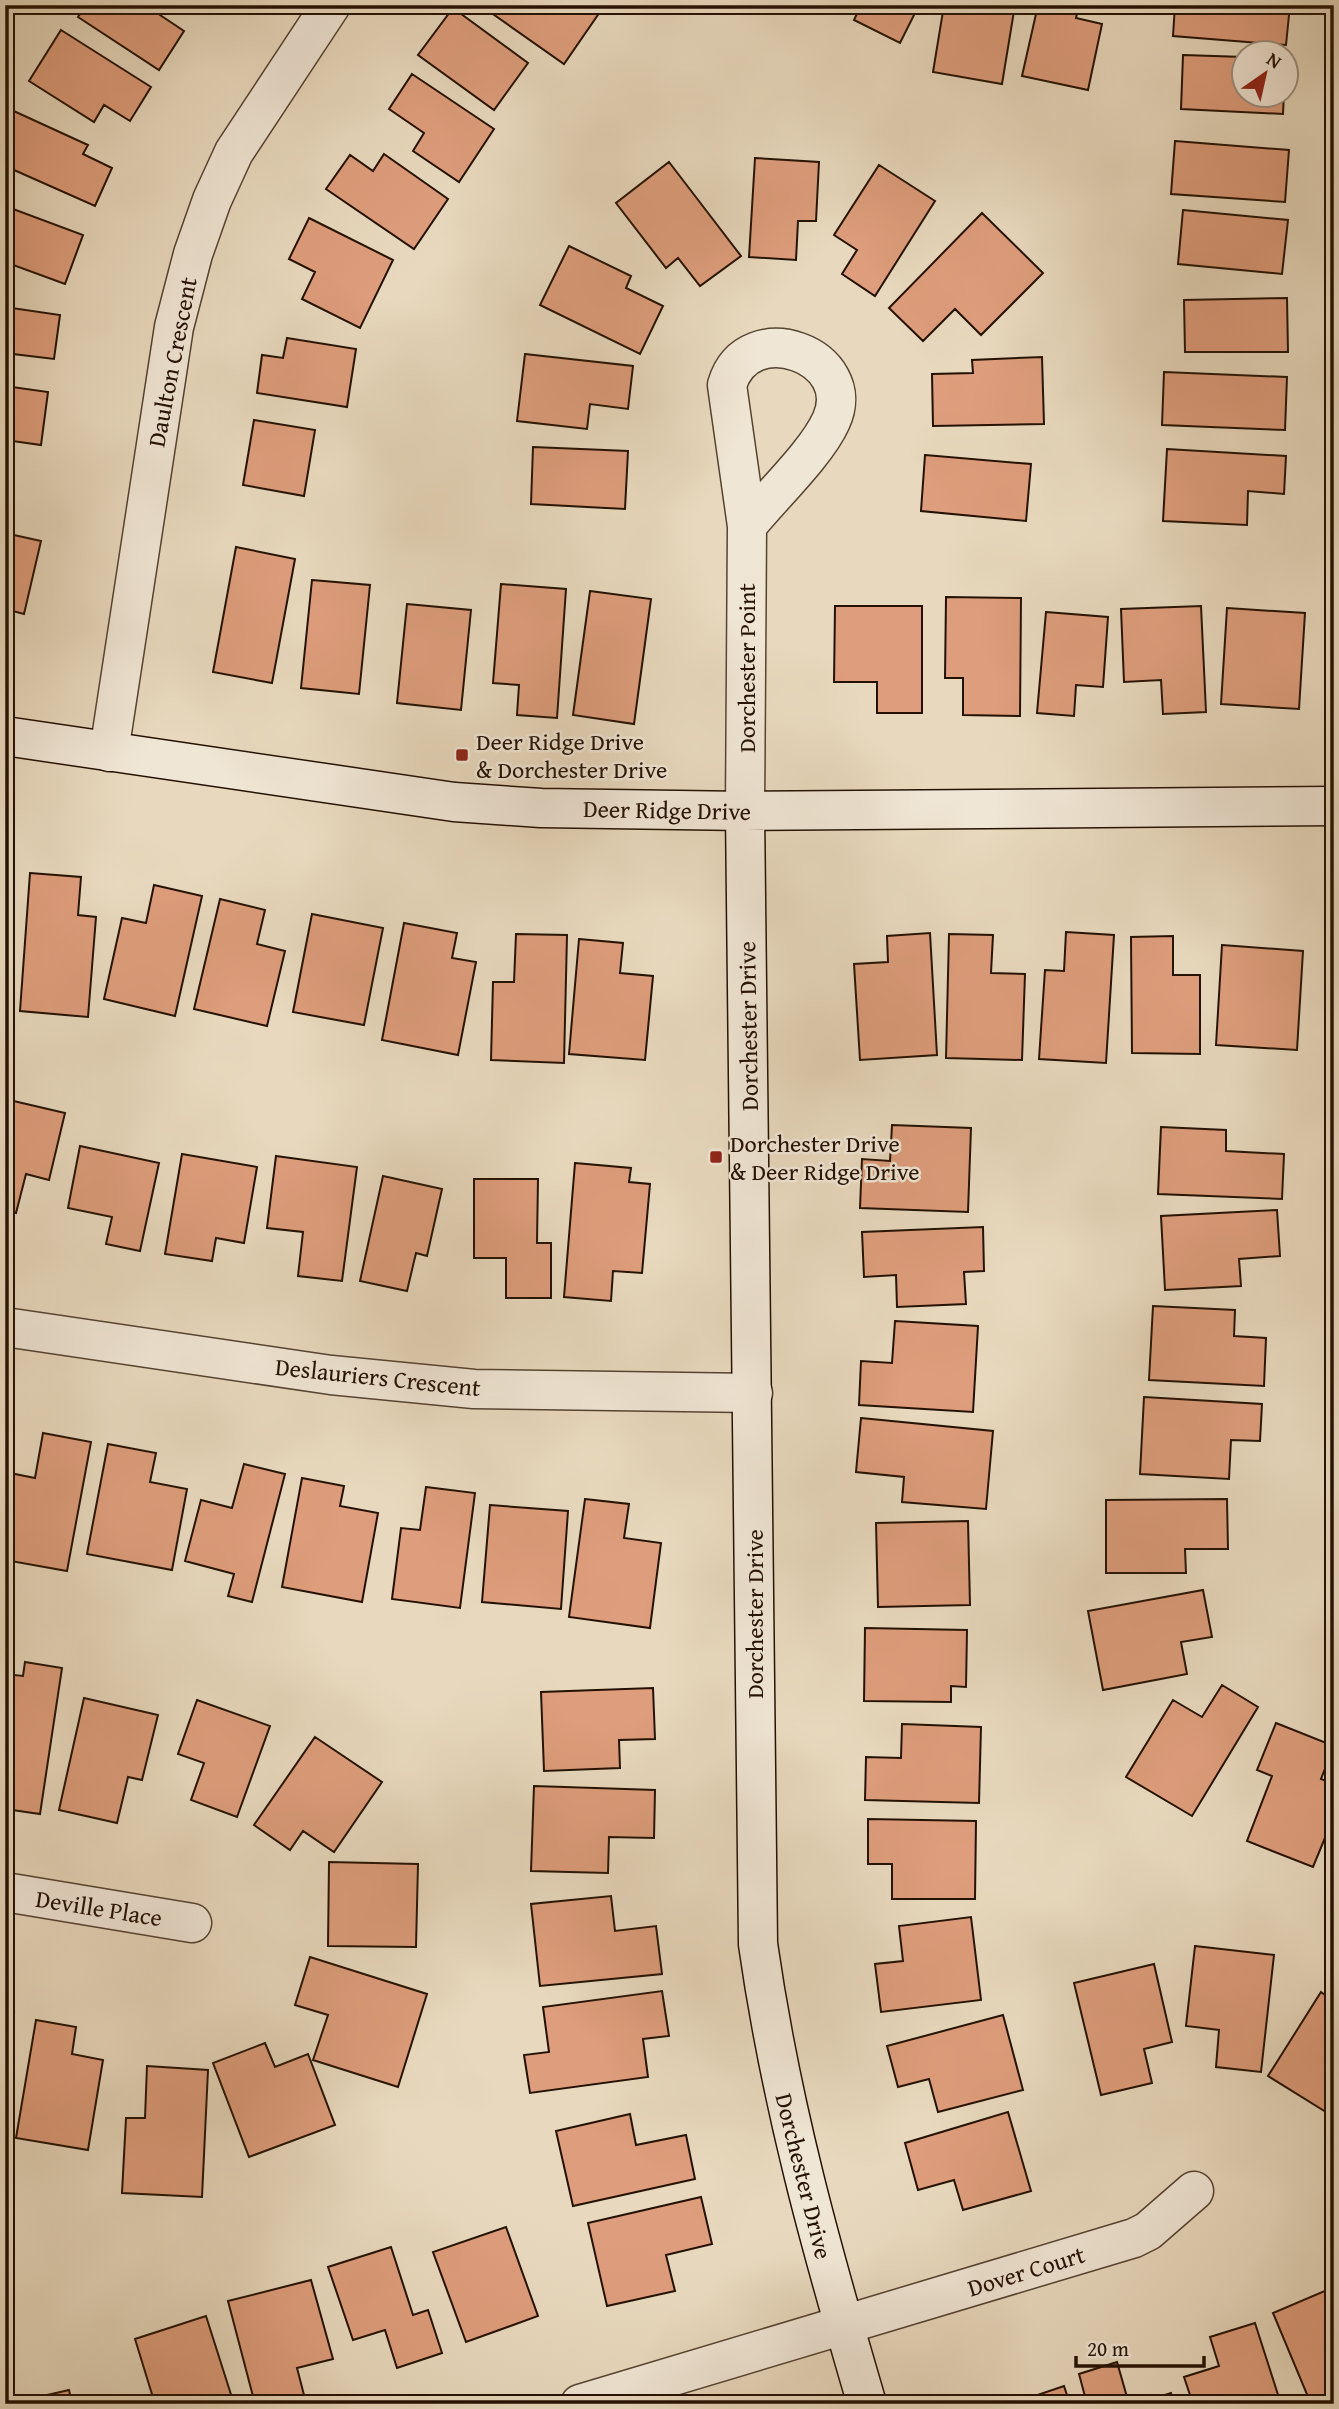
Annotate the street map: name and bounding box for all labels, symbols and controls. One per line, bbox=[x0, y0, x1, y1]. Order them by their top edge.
north arrow bbox=[1230, 38, 1300, 108]
text: N bbox=[1261, 45, 1288, 75]
street label: Daulton Crescent bbox=[138, 274, 206, 450]
street label: Dorchester Point bbox=[729, 583, 764, 753]
place label: Deer Ridge Drive & Dorchester Drive bbox=[476, 724, 667, 787]
marker: Deer Ridge Drive & Dorchester Drive bbox=[454, 747, 470, 763]
street label: Deer Ridge Drive bbox=[583, 791, 751, 829]
street label: Dorchester Drive bbox=[729, 941, 767, 1111]
place label: Dorchester Drive & Deer Ridge Drive bbox=[730, 1126, 919, 1189]
marker: Dorchester Drive & Deer Ridge Drive bbox=[708, 1149, 724, 1165]
street label: Deslauriers Crescent bbox=[274, 1349, 483, 1405]
street label: Dorchester Drive bbox=[737, 1529, 772, 1699]
street label: Deville Place bbox=[33, 1881, 165, 1935]
street label: Dorchester Drive bbox=[766, 2089, 842, 2263]
street label: Dover Court bbox=[963, 2236, 1089, 2305]
scale bar bbox=[1076, 2325, 1204, 2369]
text: 20 m bbox=[1087, 2333, 1129, 2364]

